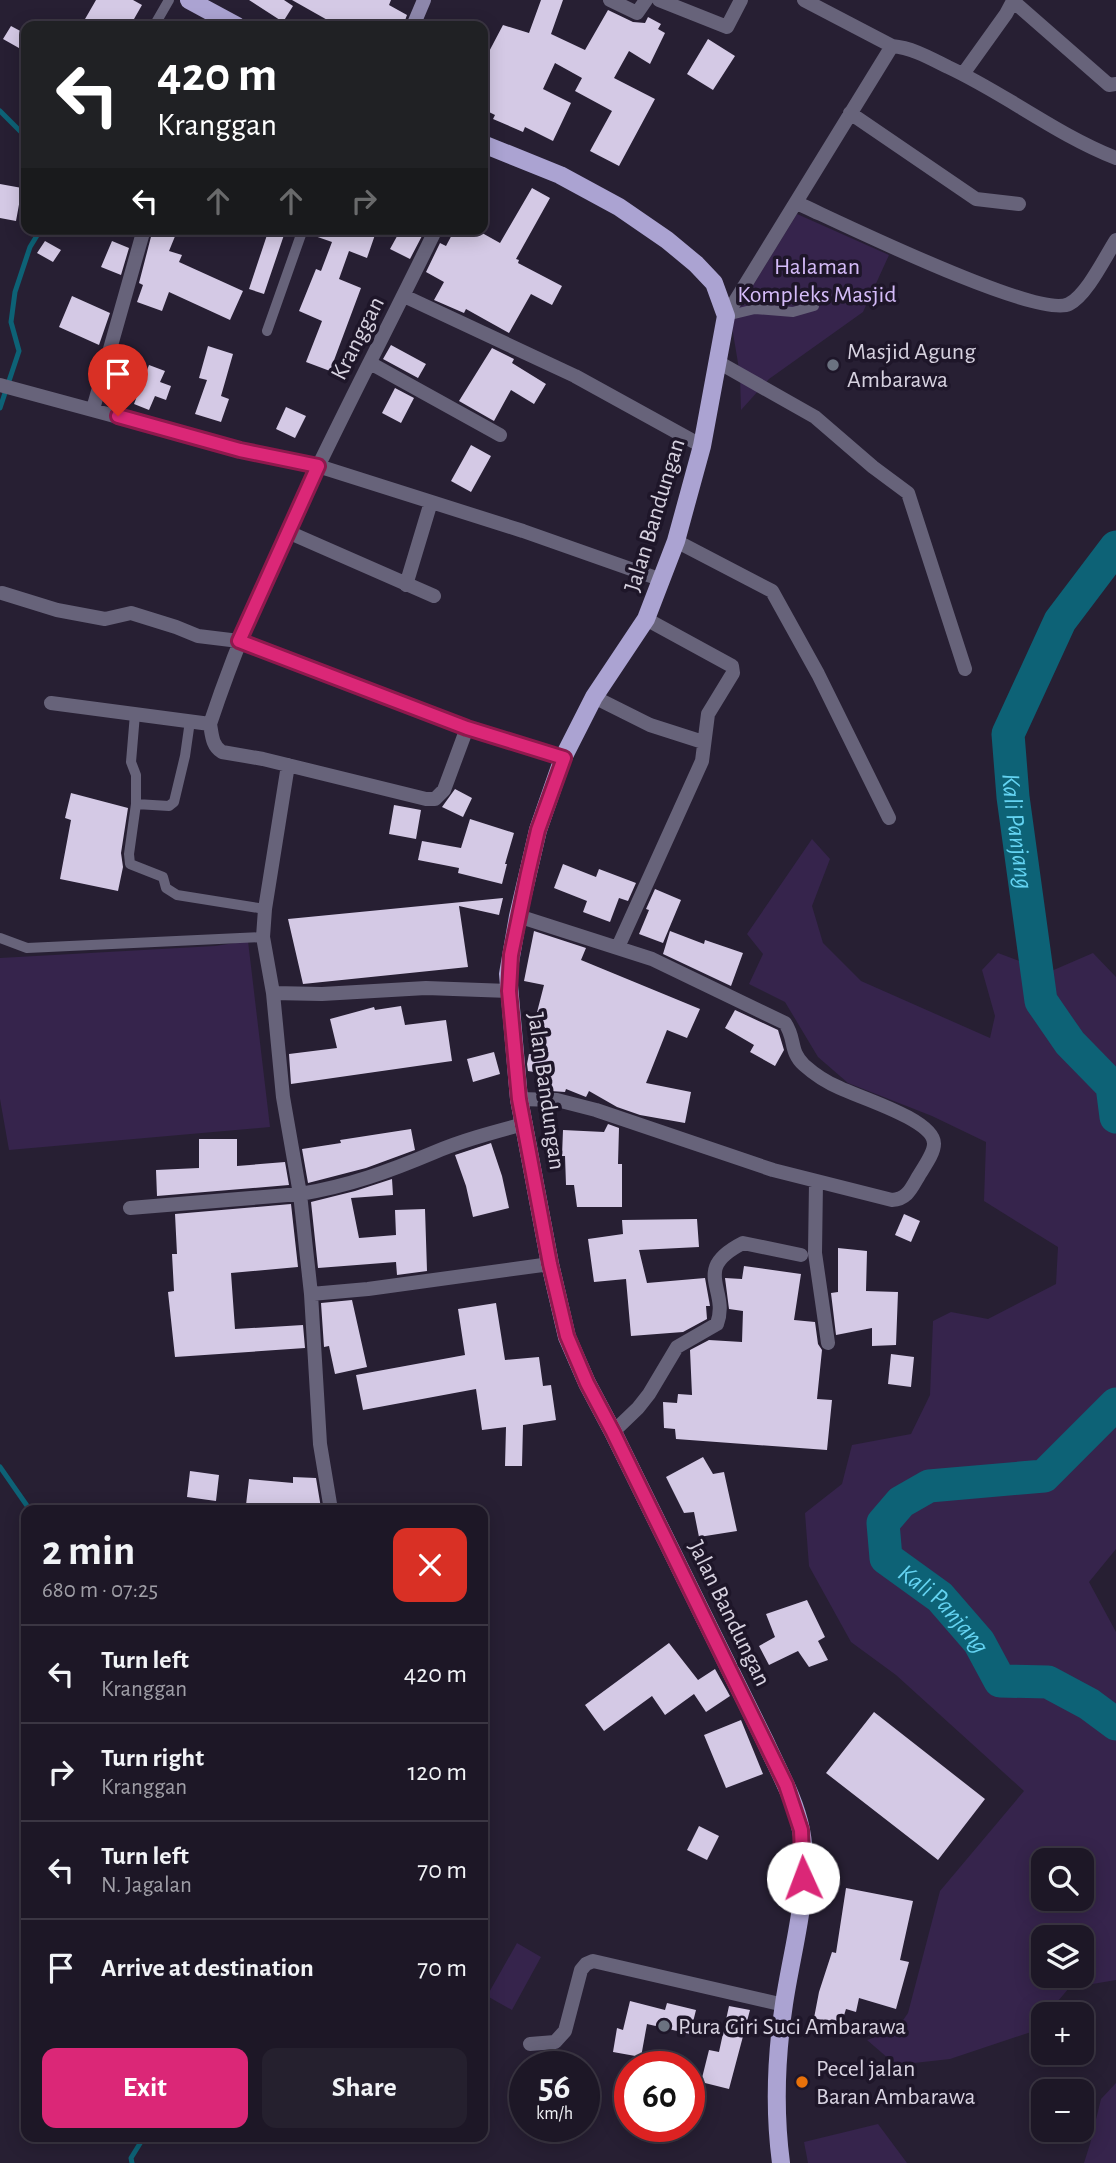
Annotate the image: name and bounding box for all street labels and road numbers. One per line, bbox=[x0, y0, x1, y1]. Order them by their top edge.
street label: Kranggan bbox=[327, 293, 389, 384]
street label: Jalan Bandungan bbox=[620, 436, 690, 595]
street label: Jalan Bandungan bbox=[523, 1011, 569, 1171]
street label: Jalan Bandungan bbox=[684, 1537, 775, 1690]

